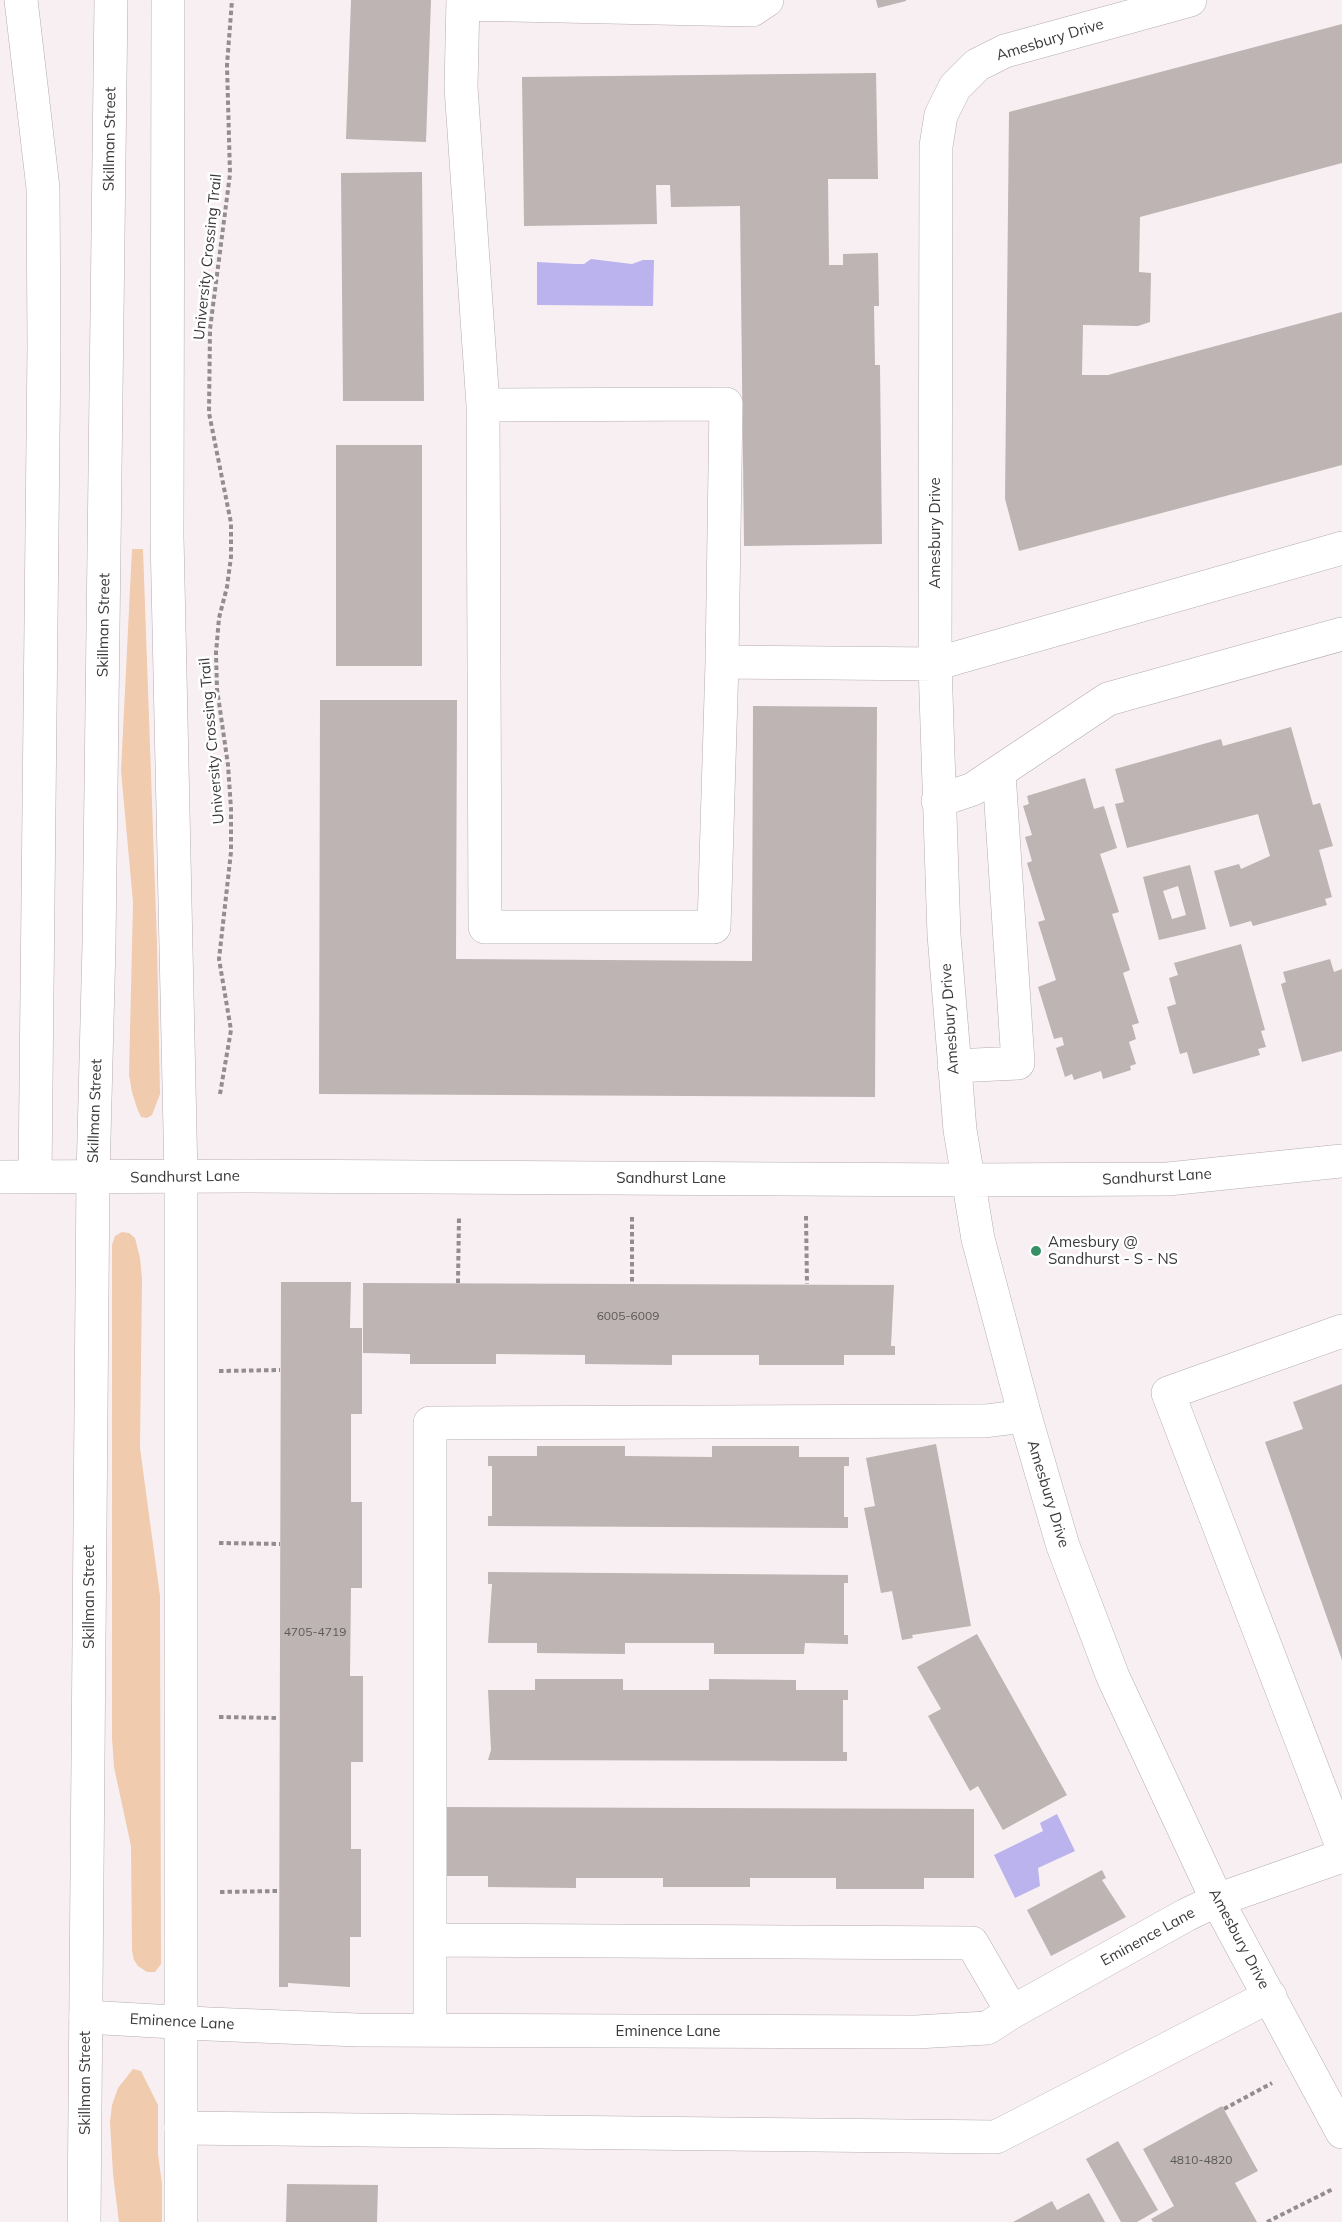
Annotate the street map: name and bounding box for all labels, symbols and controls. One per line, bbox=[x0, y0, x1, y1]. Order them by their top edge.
street label: Amesbury Drive bbox=[994, 15, 1106, 65]
street label: Skillman Street bbox=[100, 87, 120, 191]
street label: University Crossing Trail bbox=[190, 173, 226, 341]
street label: Amesbury Drive bbox=[926, 477, 944, 589]
street label: Skillman Street bbox=[94, 573, 114, 677]
street label: University Crossing Trail bbox=[196, 657, 228, 825]
street label: Amesbury Drive bbox=[937, 963, 963, 1075]
street label: Skillman Street bbox=[84, 1059, 106, 1163]
street label: Sandhurst Lane bbox=[1102, 1165, 1212, 1189]
street label: Sandhurst Lane bbox=[130, 1167, 240, 1187]
street label: Sandhurst Lane bbox=[616, 1169, 726, 1187]
place label: Amesbury @ Sandhurst - S - NS bbox=[1048, 1233, 1178, 1268]
marker: Amesbury @ Sandhurst - S - NS bbox=[1029, 1244, 1043, 1258]
house number: 6005-6009 bbox=[597, 1309, 659, 1323]
street label: Amesbury Drive bbox=[1023, 1438, 1073, 1550]
street label: Skillman Street bbox=[80, 1545, 98, 1649]
house number: 4705-4719 bbox=[284, 1625, 346, 1639]
street label: Amesbury Drive bbox=[1205, 1886, 1273, 1992]
street label: Eminence Lane bbox=[1098, 1904, 1198, 1970]
street label: Eminence Lane bbox=[129, 2010, 235, 2034]
street label: Eminence Lane bbox=[616, 2022, 720, 2040]
street label: Skillman Street bbox=[76, 2031, 94, 2135]
house number: 4810-4820 bbox=[1170, 2153, 1232, 2167]

